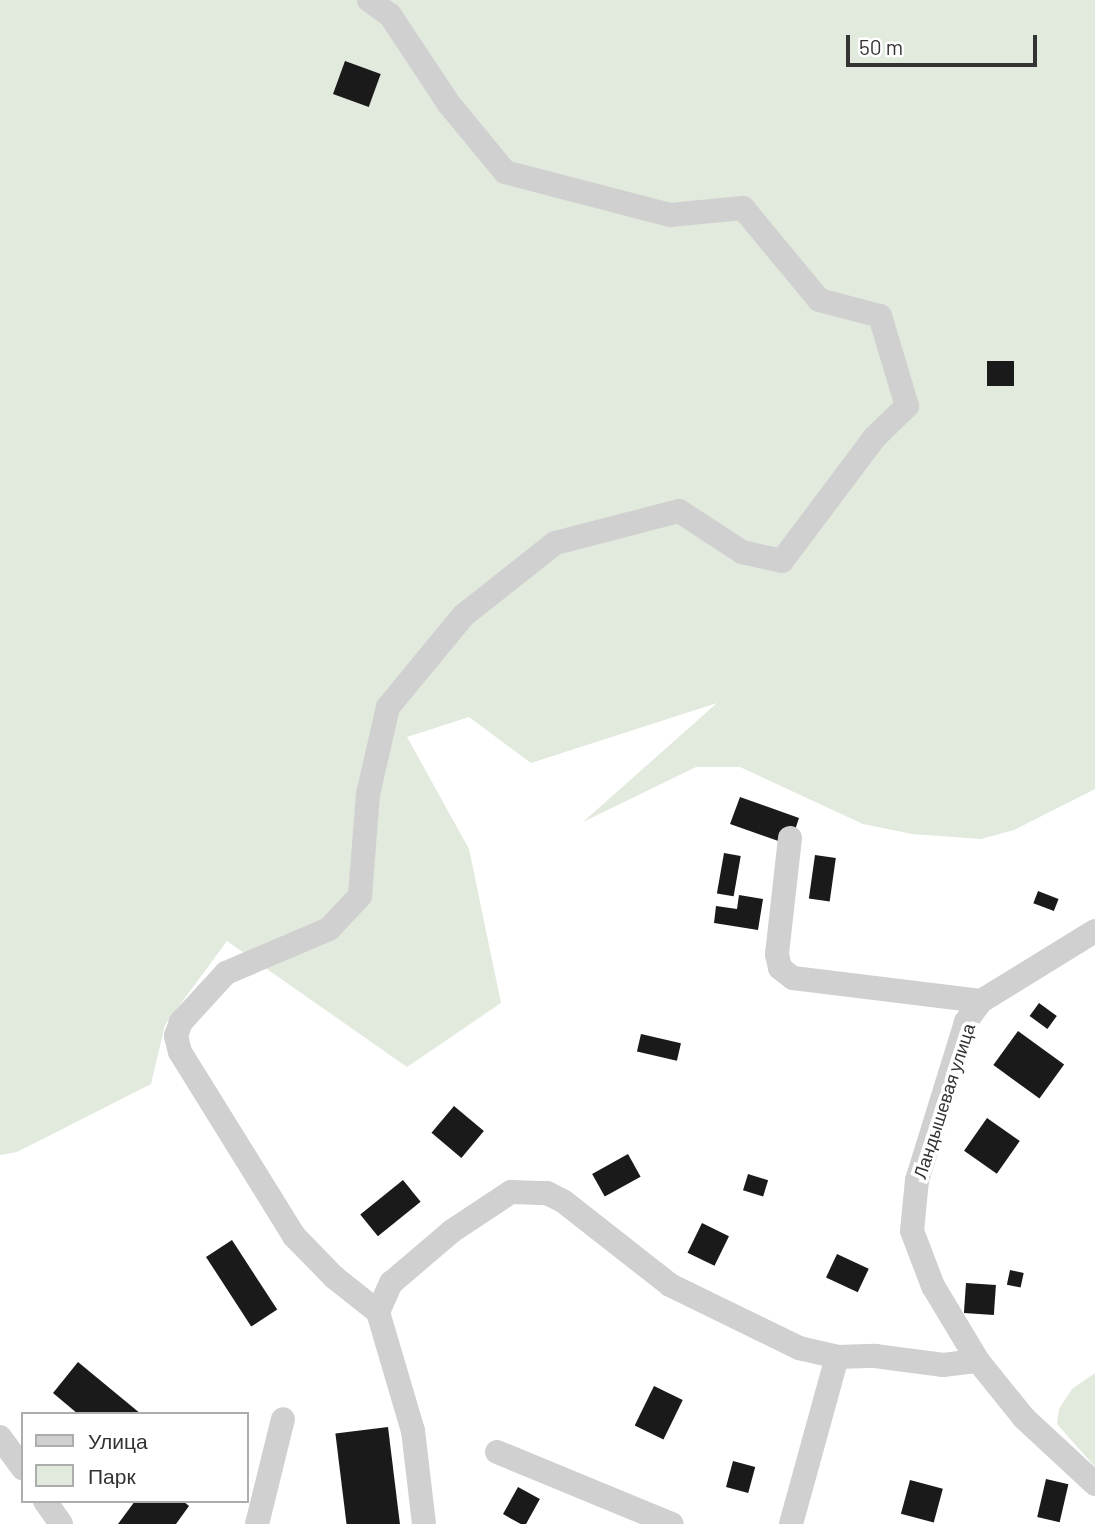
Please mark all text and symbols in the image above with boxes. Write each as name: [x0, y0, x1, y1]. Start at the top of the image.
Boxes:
scale bar: [850, 21, 1041, 65]
text: 50 m: [859, 34, 903, 59]
street label: Ландышевая улица: [909, 1021, 979, 1181]
legend: [21, 1412, 248, 1503]
text: Улица: [88, 1428, 148, 1453]
text: Парк: [88, 1463, 136, 1488]

